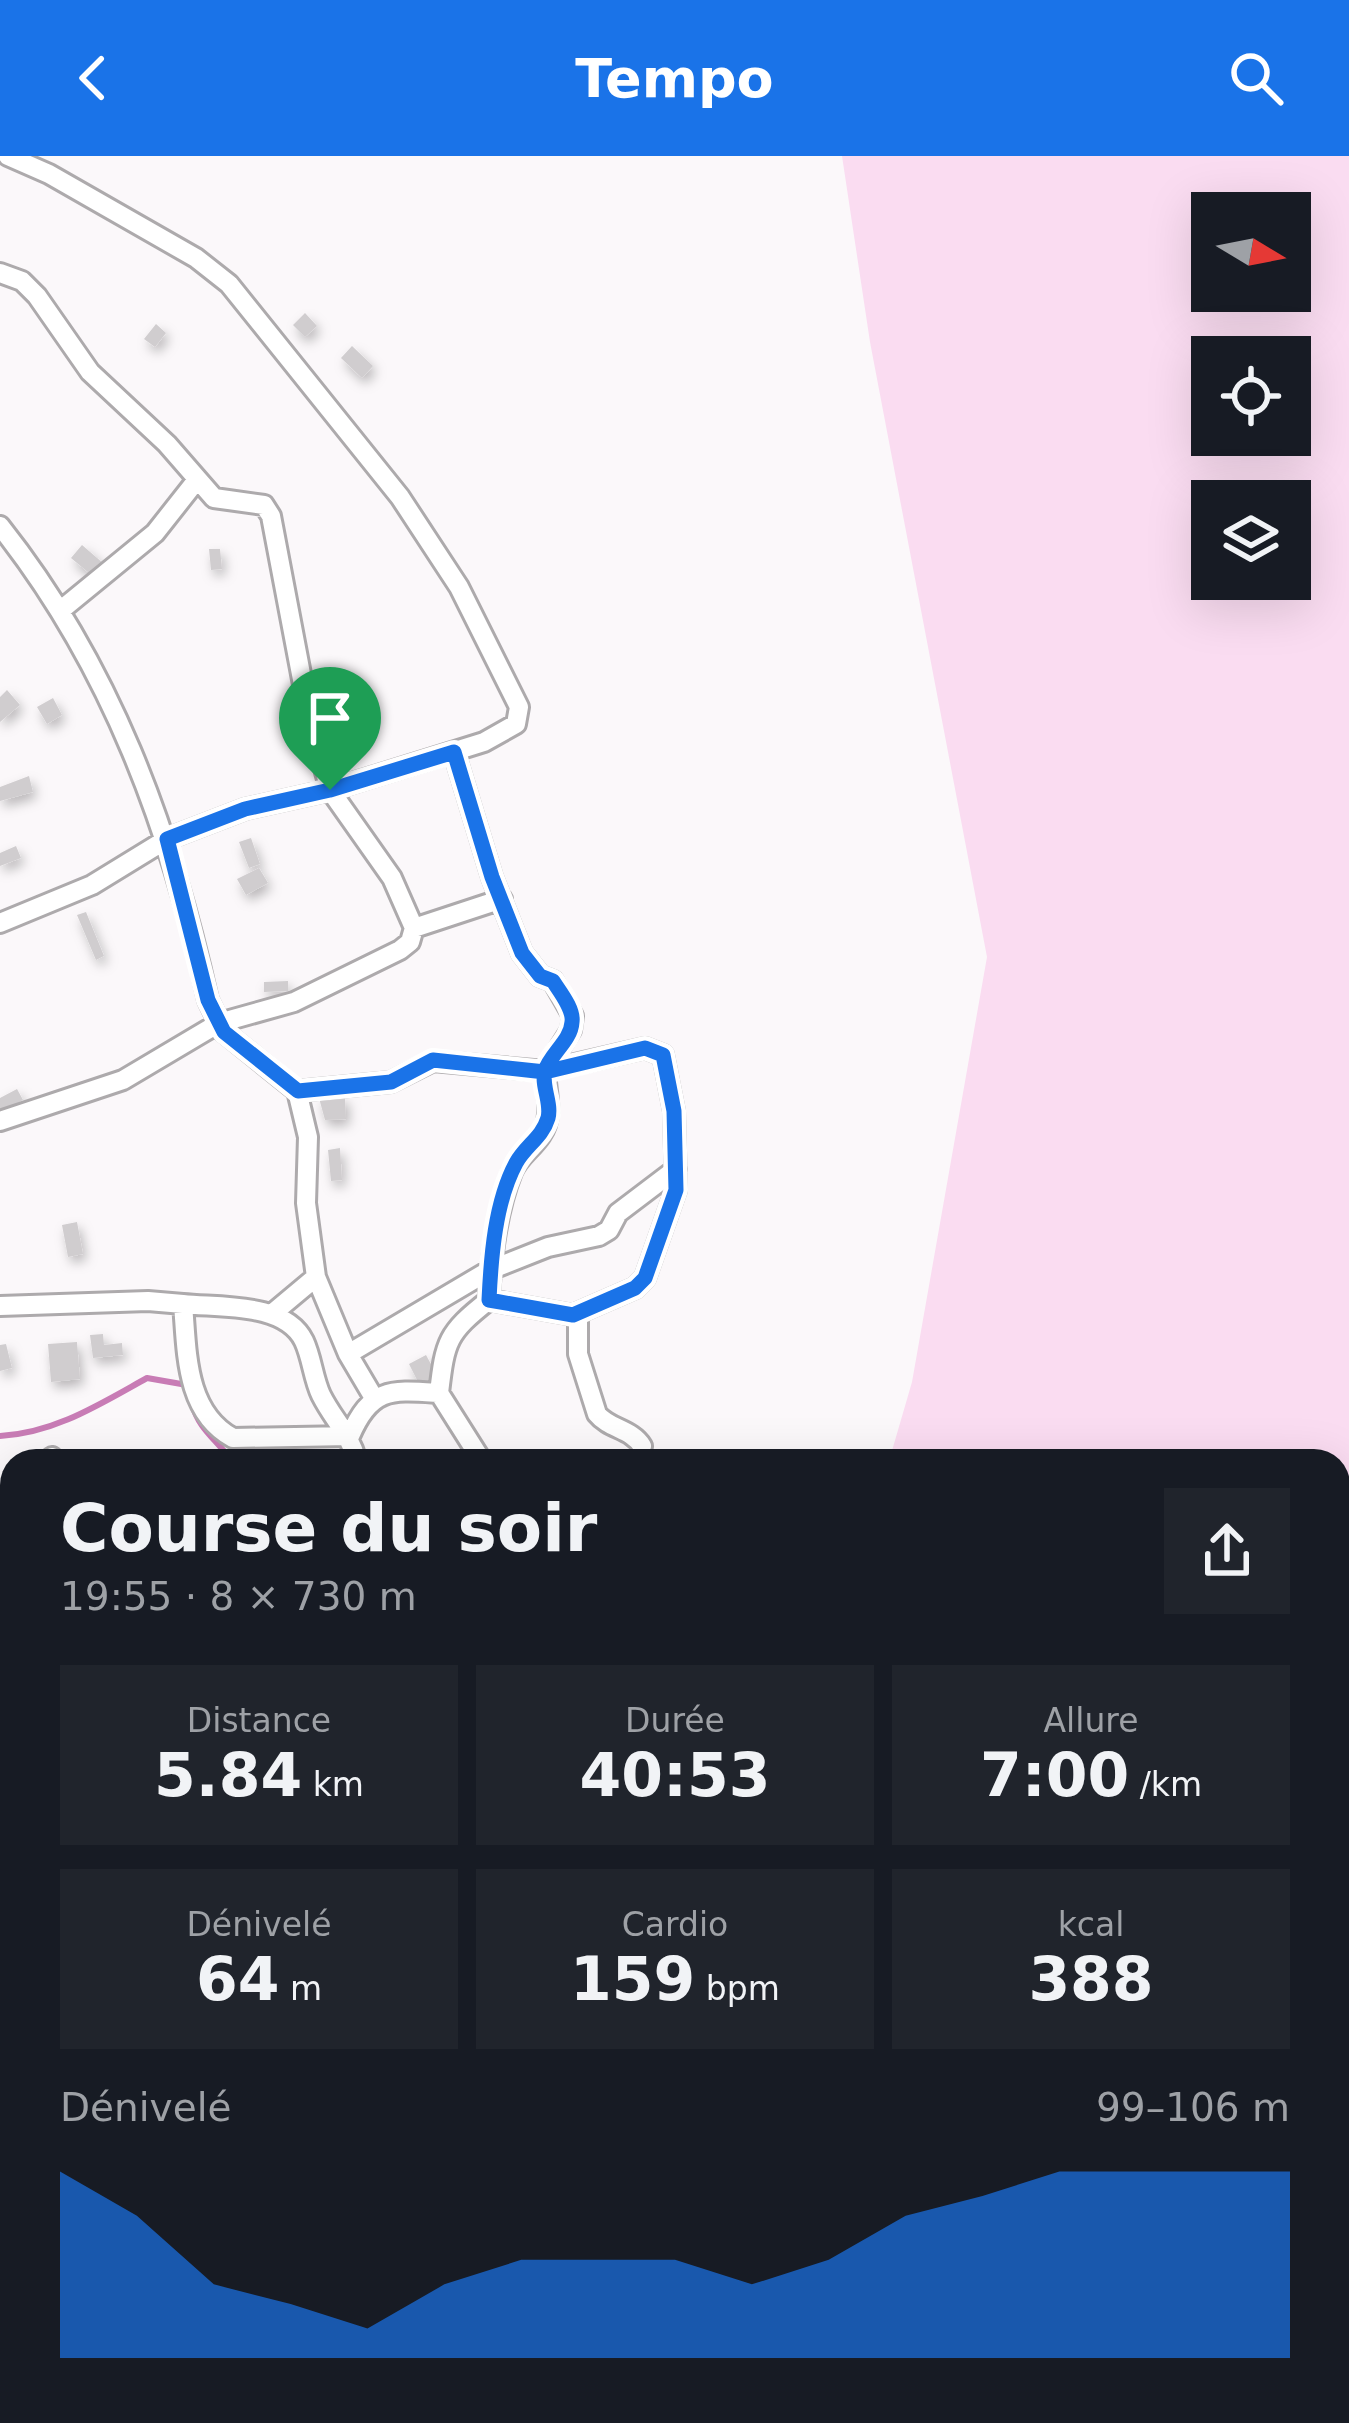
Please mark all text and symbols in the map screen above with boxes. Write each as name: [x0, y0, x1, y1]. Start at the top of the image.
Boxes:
icon: back: [60, 45, 126, 111]
icon: search: [1223, 45, 1289, 111]
text: Tempo: [575, 47, 774, 110]
north arrow: [1191, 192, 1311, 312]
map controls: [1191, 192, 1311, 600]
button: locate: [1191, 336, 1311, 456]
button: layers: [1191, 480, 1311, 600]
pin: [279, 667, 381, 790]
icon: arrive: [297, 685, 363, 751]
button: share: [1164, 1488, 1290, 1614]
text: Course du soir: [60, 1490, 597, 1567]
text: 19:55 · 8 × 730 m: [60, 1574, 417, 1619]
text: Distance: [187, 1701, 331, 1740]
text: Durée: [625, 1701, 725, 1740]
text: Allure: [1044, 1701, 1138, 1740]
text: 5.84: [154, 1740, 302, 1810]
text: 40:53: [580, 1740, 771, 1810]
text: 7:00: [980, 1740, 1129, 1810]
text: km: [302, 1765, 364, 1804]
text: /km: [1129, 1765, 1202, 1804]
text: Dénivelé: [186, 1905, 332, 1944]
text: Cardio: [622, 1905, 728, 1944]
text: kcal: [1058, 1905, 1124, 1944]
text: 64: [196, 1944, 279, 2014]
text: 159: [570, 1944, 695, 2014]
text: 388: [1028, 1944, 1154, 2014]
text: m: [279, 1969, 322, 2008]
text: bpm: [695, 1969, 780, 2008]
text: Dénivelé: [60, 2085, 231, 2130]
text: 99–106 m: [1096, 2085, 1290, 2130]

